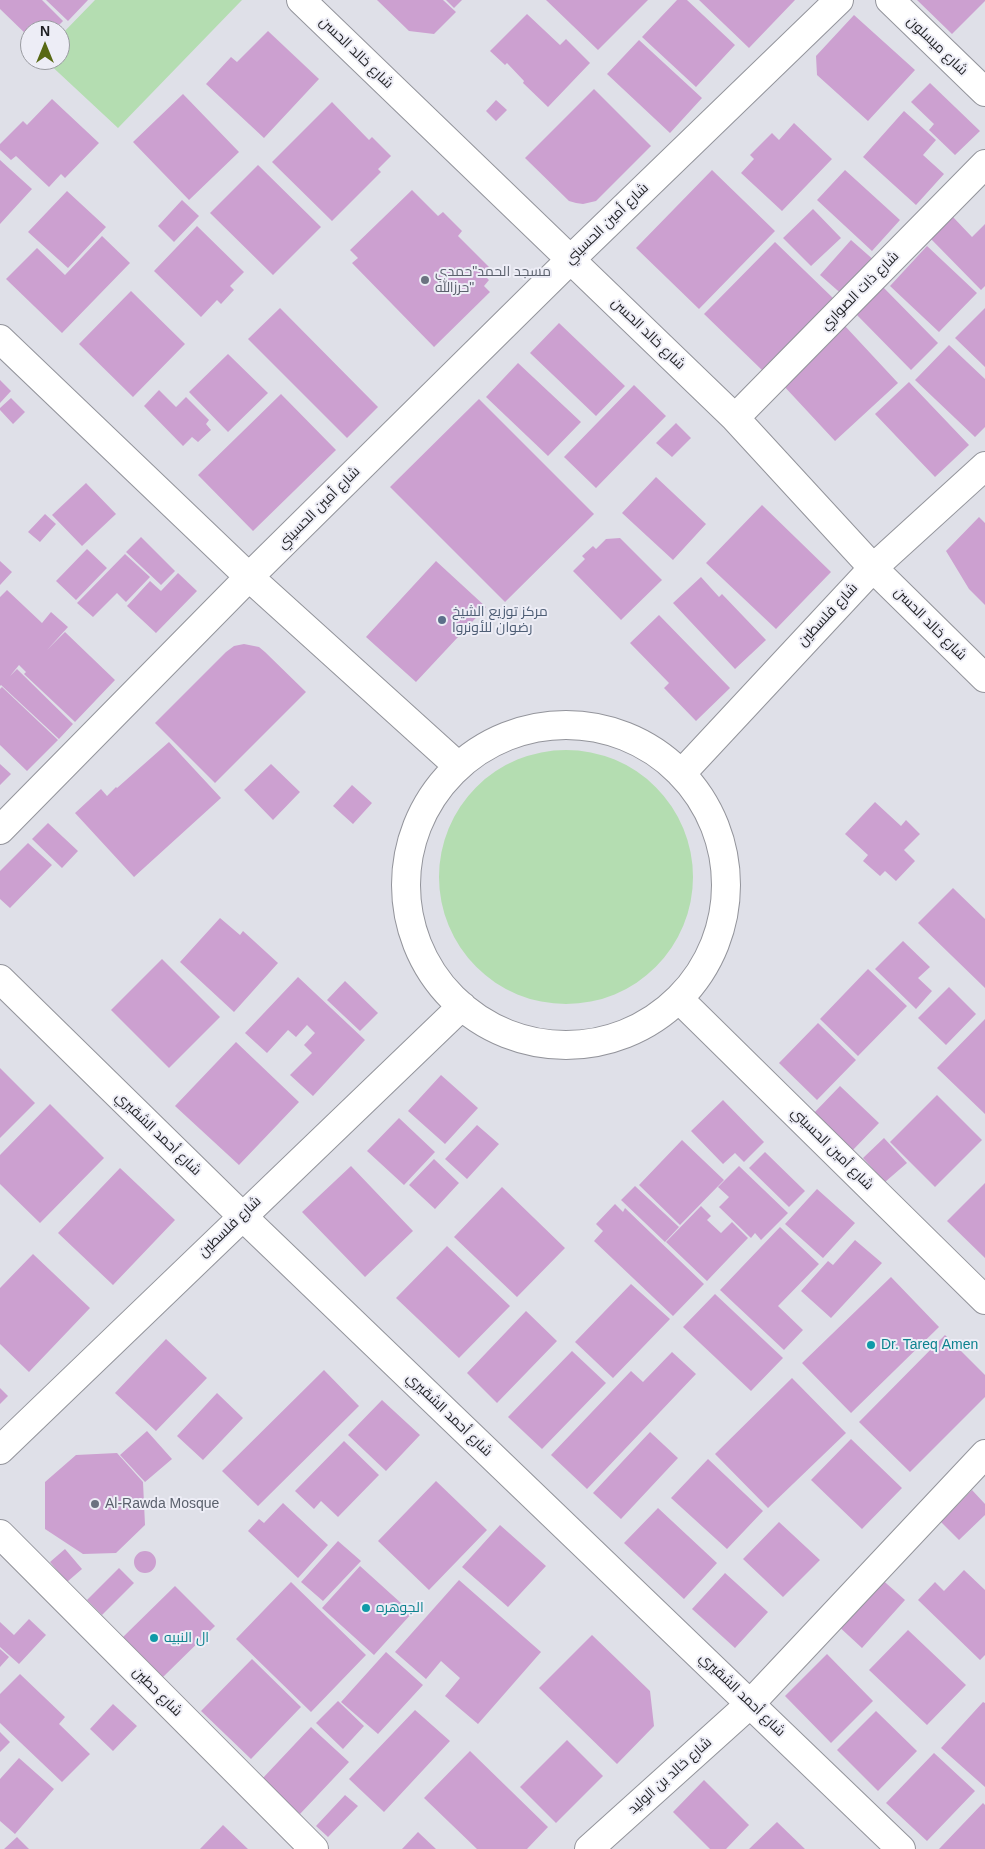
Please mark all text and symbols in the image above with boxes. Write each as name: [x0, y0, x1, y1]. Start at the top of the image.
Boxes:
street label: شارع ميسلون: [903, 13, 971, 79]
street label: شارع خالد الحسن: [316, 14, 396, 92]
north arrow: [20, 20, 70, 70]
text: N: [40, 23, 50, 39]
street label: شارع أمين الحسيني: [562, 180, 652, 268]
street label: شارع ذات الصواري: [817, 248, 903, 334]
place label: مسجد الحمد"حمدي حرزالله": [435, 264, 551, 296]
marker: مسجد الحمد"حمدي حرزالله": [419, 274, 431, 286]
street label: شارع خالد الحسن: [608, 295, 688, 373]
street label: شارع أمين الحسيني: [274, 463, 364, 553]
street label: شارع فلسطين: [794, 580, 862, 650]
street label: شارع خالد الحسن: [890, 584, 970, 664]
place label: مركز توزيع الشيخ رضوان للأونروا: [452, 604, 548, 636]
marker: مركز توزيع الشيخ رضوان للأونروا: [436, 614, 448, 626]
street label: شارع أحمد الشقيري: [112, 1089, 204, 1179]
street label: شارع أمين الحسيني: [787, 1104, 877, 1194]
street label: شارع فلسطين: [195, 1193, 265, 1261]
place label: Dr. Tareq Amen: [881, 1337, 978, 1353]
marker: Dr. Tareq Amen: [865, 1339, 877, 1351]
street label: شارع أحمد الشقيري: [403, 1370, 495, 1460]
place label: Al-Rawda Mosque: [105, 1496, 219, 1512]
marker: Al-Rawda Mosque: [89, 1498, 101, 1510]
place label: الجوهره: [376, 1600, 424, 1616]
marker: الجوهره: [360, 1602, 372, 1614]
place label: ال النبيه: [164, 1630, 209, 1646]
marker: ال النبيه: [148, 1632, 160, 1644]
street label: شارع أحمد الشقيري: [696, 1650, 788, 1740]
street label: شارع حطين: [129, 1664, 185, 1720]
street label: شارع خالد بن الوليد: [625, 1734, 715, 1818]

